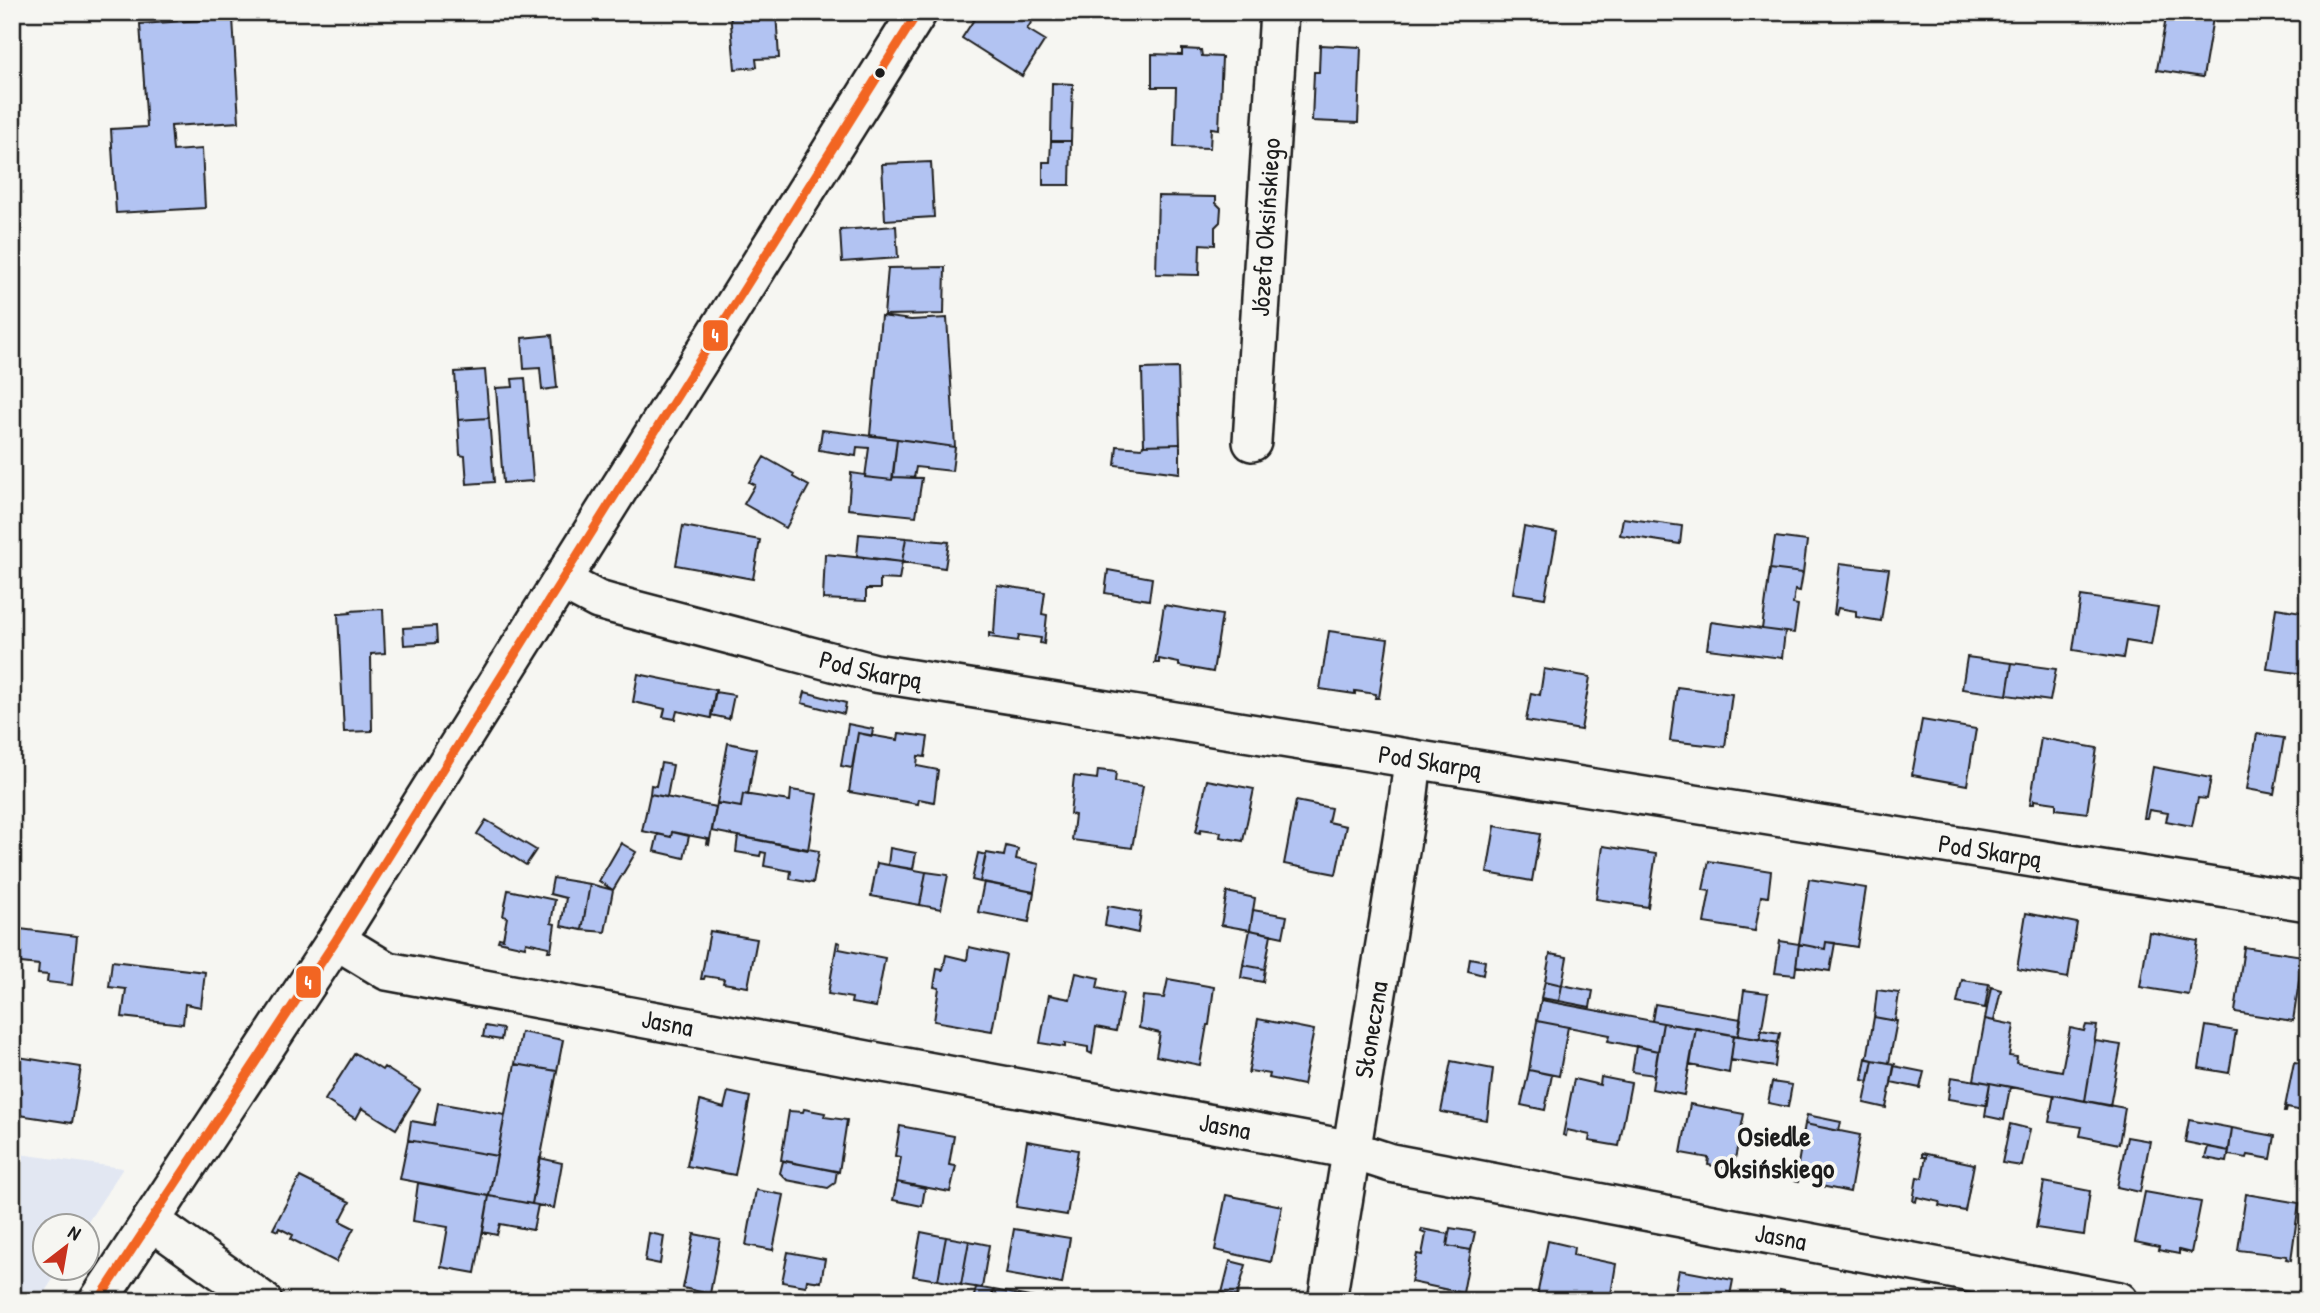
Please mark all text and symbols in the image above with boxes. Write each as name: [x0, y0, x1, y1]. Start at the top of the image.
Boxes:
unlabelled marker: [873, 66, 887, 80]
street label: Józefa Oksińskiego: [1242, 137, 1288, 318]
line badge: 4: [702, 319, 729, 352]
text: 4: [711, 322, 719, 348]
street label: Pod Skarpą: [816, 641, 926, 697]
street label: Pod Skarpą: [1376, 736, 1485, 787]
street label: Pod Skarpą: [1936, 825, 2045, 876]
line badge: 4: [295, 965, 322, 999]
text: 4: [304, 969, 312, 995]
street label: Słoneczna: [1345, 978, 1396, 1080]
street label: Jasna: [639, 1001, 696, 1044]
street label: Jasna: [1196, 1104, 1254, 1148]
district label: Osiedle Oksińskiego: [1714, 1117, 1835, 1188]
north arrow: [32, 1212, 102, 1282]
street label: Jasna: [1752, 1214, 1810, 1258]
text: N: [64, 1219, 86, 1246]

